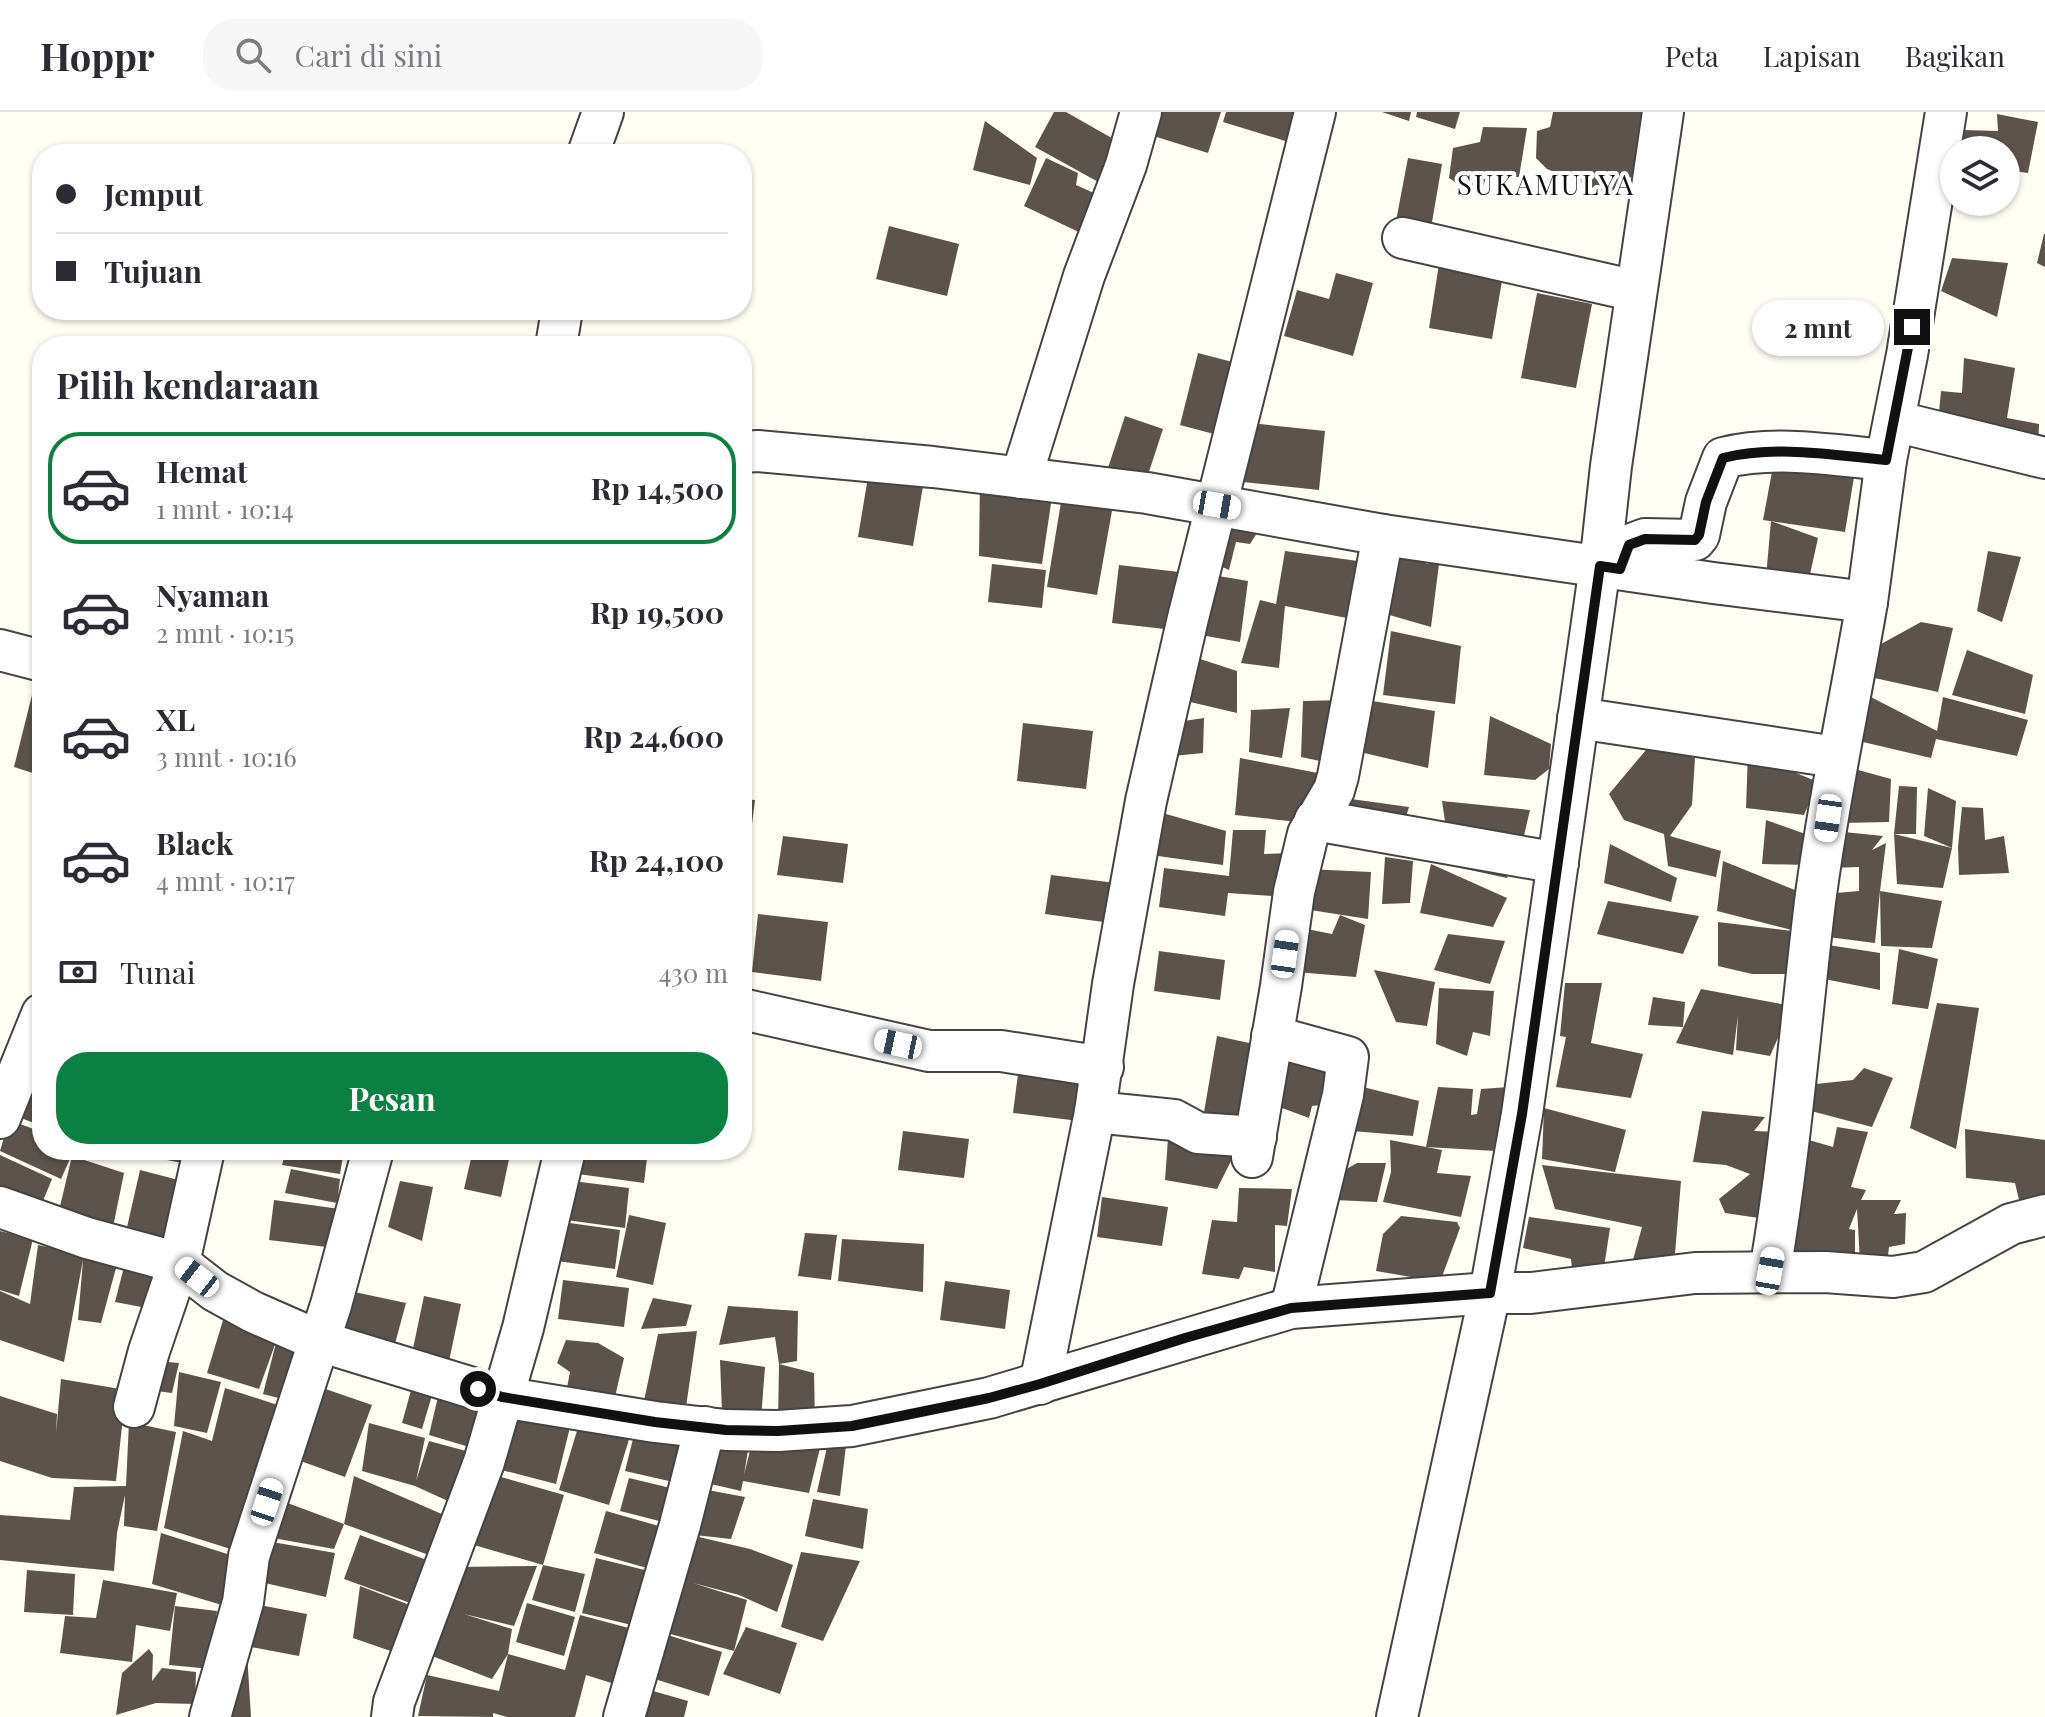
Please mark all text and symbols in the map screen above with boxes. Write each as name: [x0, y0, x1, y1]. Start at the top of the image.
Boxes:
search box: [203, 19, 763, 91]
text: Hoppr: [40, 30, 155, 81]
icon: search: [231, 33, 275, 77]
text: Cari di sini: [295, 35, 442, 75]
text: Peta: [1665, 37, 1719, 74]
text: Lapisan: [1763, 37, 1861, 74]
text: Bagikan: [1905, 37, 2005, 74]
map controls: [1940, 136, 2020, 216]
button: layers: [1940, 136, 2020, 216]
district label: SUKAMULYA: [1457, 165, 1635, 202]
text: Jemput: [104, 174, 203, 214]
text: Tujuan: [104, 251, 202, 291]
callout: 2 mnt: [1752, 299, 1884, 355]
route end: [1894, 309, 1930, 345]
text: 2 mnt: [1784, 310, 1852, 345]
text: Pilih kendaraan: [56, 360, 319, 408]
text: Hemat: [156, 451, 248, 491]
icon: car: [60, 452, 132, 524]
text: Rp 14,500: [591, 468, 724, 508]
car: [1191, 489, 1243, 521]
text: 1 mnt · 10:14: [156, 491, 294, 526]
text: Nyaman: [156, 575, 269, 615]
icon: car: [60, 576, 132, 648]
text: Rp 19,500: [590, 592, 724, 632]
text: 2 mnt · 10:15: [156, 615, 294, 650]
text: XL: [156, 699, 195, 739]
icon: car: [60, 700, 132, 772]
text: Rp 24,600: [583, 716, 724, 756]
text: 3 mnt · 10:16: [156, 739, 297, 774]
car: [1813, 793, 1843, 843]
text: Black: [156, 823, 233, 863]
icon: car: [60, 824, 132, 896]
text: Rp 24,100: [589, 840, 724, 880]
text: 4 mnt · 10:17: [156, 863, 295, 898]
car: [1270, 929, 1300, 979]
icon: cash: [56, 950, 100, 994]
text: Tunai: [120, 952, 196, 992]
text: 430 m: [659, 955, 728, 990]
car: [872, 1027, 924, 1061]
button: Pesan: [56, 1052, 728, 1144]
car: [1754, 1245, 1786, 1297]
car: [171, 1253, 223, 1301]
route start: [460, 1371, 496, 1407]
car: [248, 1475, 286, 1529]

